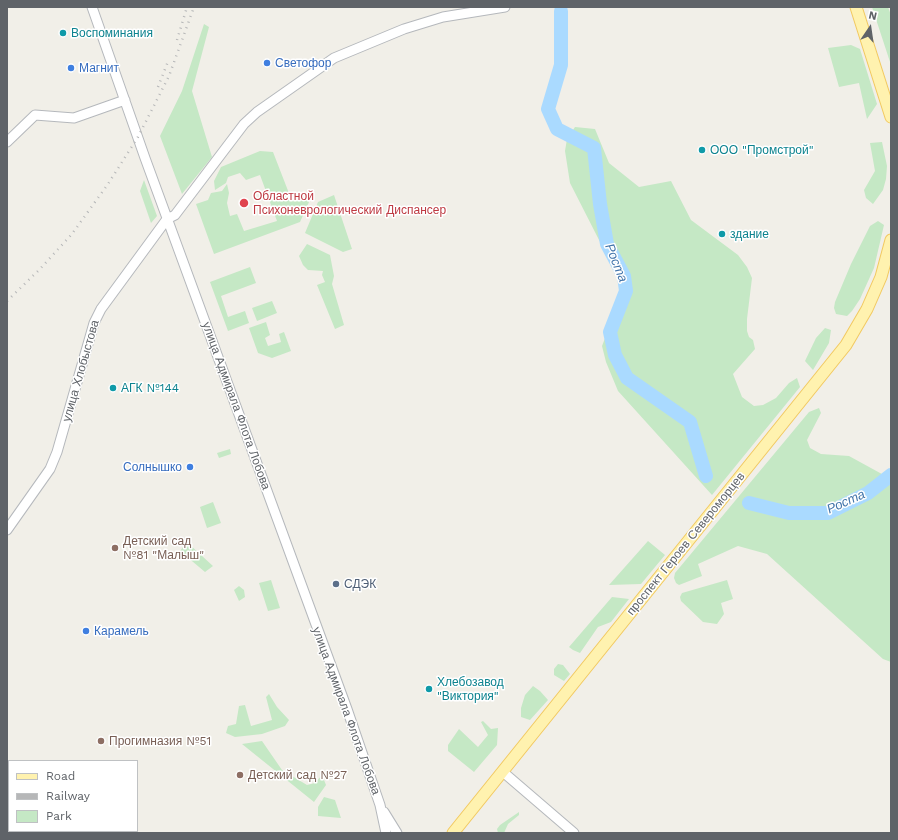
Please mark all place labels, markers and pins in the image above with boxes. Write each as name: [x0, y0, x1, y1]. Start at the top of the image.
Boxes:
place label: Воспоминания: [71, 26, 153, 40]
marker: Воспоминания: [58, 28, 68, 38]
place label: Светофор: [275, 56, 331, 70]
marker: Светофор: [262, 58, 272, 68]
place label: Магнит: [79, 61, 119, 75]
marker: Магнит: [66, 63, 76, 73]
place label: ООО "Промстрой": [710, 143, 814, 157]
marker: ООО "Промстрой": [697, 145, 707, 155]
place label: Областной Психоневрологический Диспансер: [253, 189, 446, 217]
marker: Областной Психоневрологический Диспансер: [238, 197, 250, 209]
place label: здание: [730, 227, 769, 241]
marker: здание: [717, 229, 727, 239]
place label: АГК №144: [121, 381, 179, 395]
marker: АГК №144: [108, 383, 118, 393]
place label: Солнышко: [123, 460, 182, 474]
marker: Солнышко: [185, 462, 195, 472]
place label: Детский сад №81 "Малыш": [123, 534, 204, 562]
marker: Детский сад №81 "Малыш": [110, 543, 120, 553]
place label: СДЭК: [344, 577, 376, 591]
marker: СДЭК: [331, 579, 341, 589]
place label: Карамель: [94, 624, 149, 638]
marker: Карамель: [81, 626, 91, 636]
place label: Хлебозавод "Виктория": [437, 675, 504, 703]
marker: Хлебозавод "Виктория": [424, 684, 434, 694]
place label: Прогимназия №51: [109, 734, 211, 748]
marker: Прогимназия №51: [96, 736, 106, 746]
place label: Детский сад №27: [248, 768, 347, 782]
marker: Детский сад №27: [235, 770, 245, 780]

